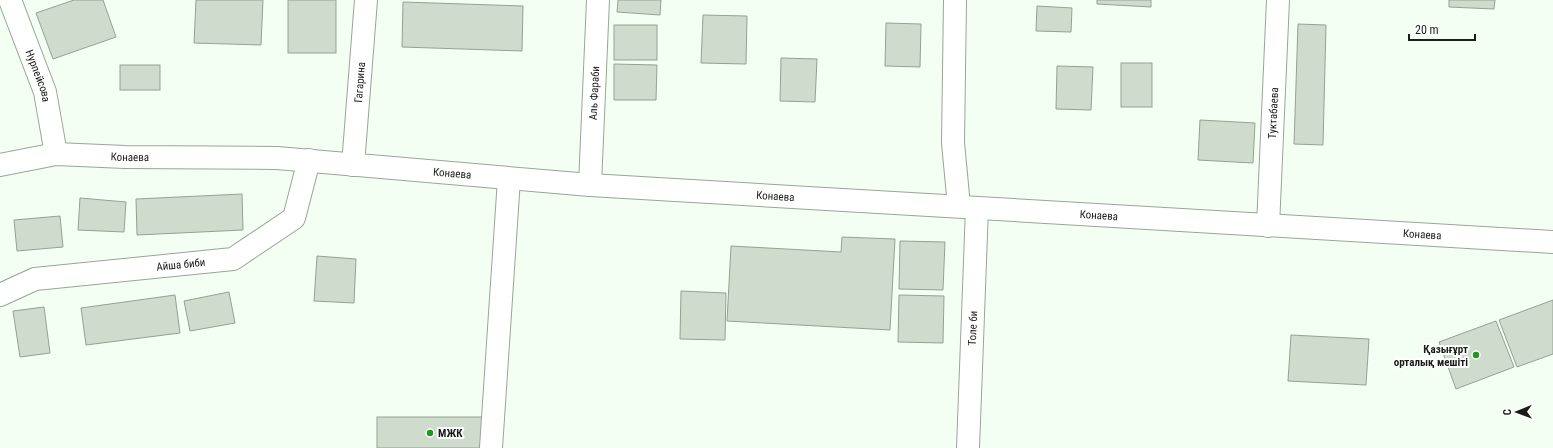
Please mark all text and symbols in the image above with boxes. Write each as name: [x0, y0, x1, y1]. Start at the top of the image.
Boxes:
scale bar: [1409, 16, 1475, 42]
text: 20 m: [1415, 23, 1439, 37]
street label: Нурпейсова: [23, 48, 53, 103]
street label: Гагарина: [352, 61, 368, 103]
street label: Аль Фараби: [587, 66, 602, 120]
street label: Туктабаева: [1266, 87, 1281, 139]
street label: Конаева: [110, 150, 149, 164]
street label: Конаева: [432, 165, 472, 182]
street label: Конаева: [756, 189, 795, 204]
street label: Конаева: [1079, 208, 1118, 223]
street label: Конаева: [1403, 227, 1442, 242]
street label: Айша биби: [156, 256, 206, 274]
street label: Толе би: [966, 310, 980, 346]
place label: Қазығұрт орталық мешіті: [1394, 343, 1468, 369]
marker: Қазығұрт орталық мешіті: [1471, 350, 1481, 360]
north arrow: [1497, 392, 1537, 432]
text: С: [1501, 409, 1514, 415]
place label: МЖК: [438, 427, 463, 440]
marker: МЖК: [425, 428, 435, 438]

